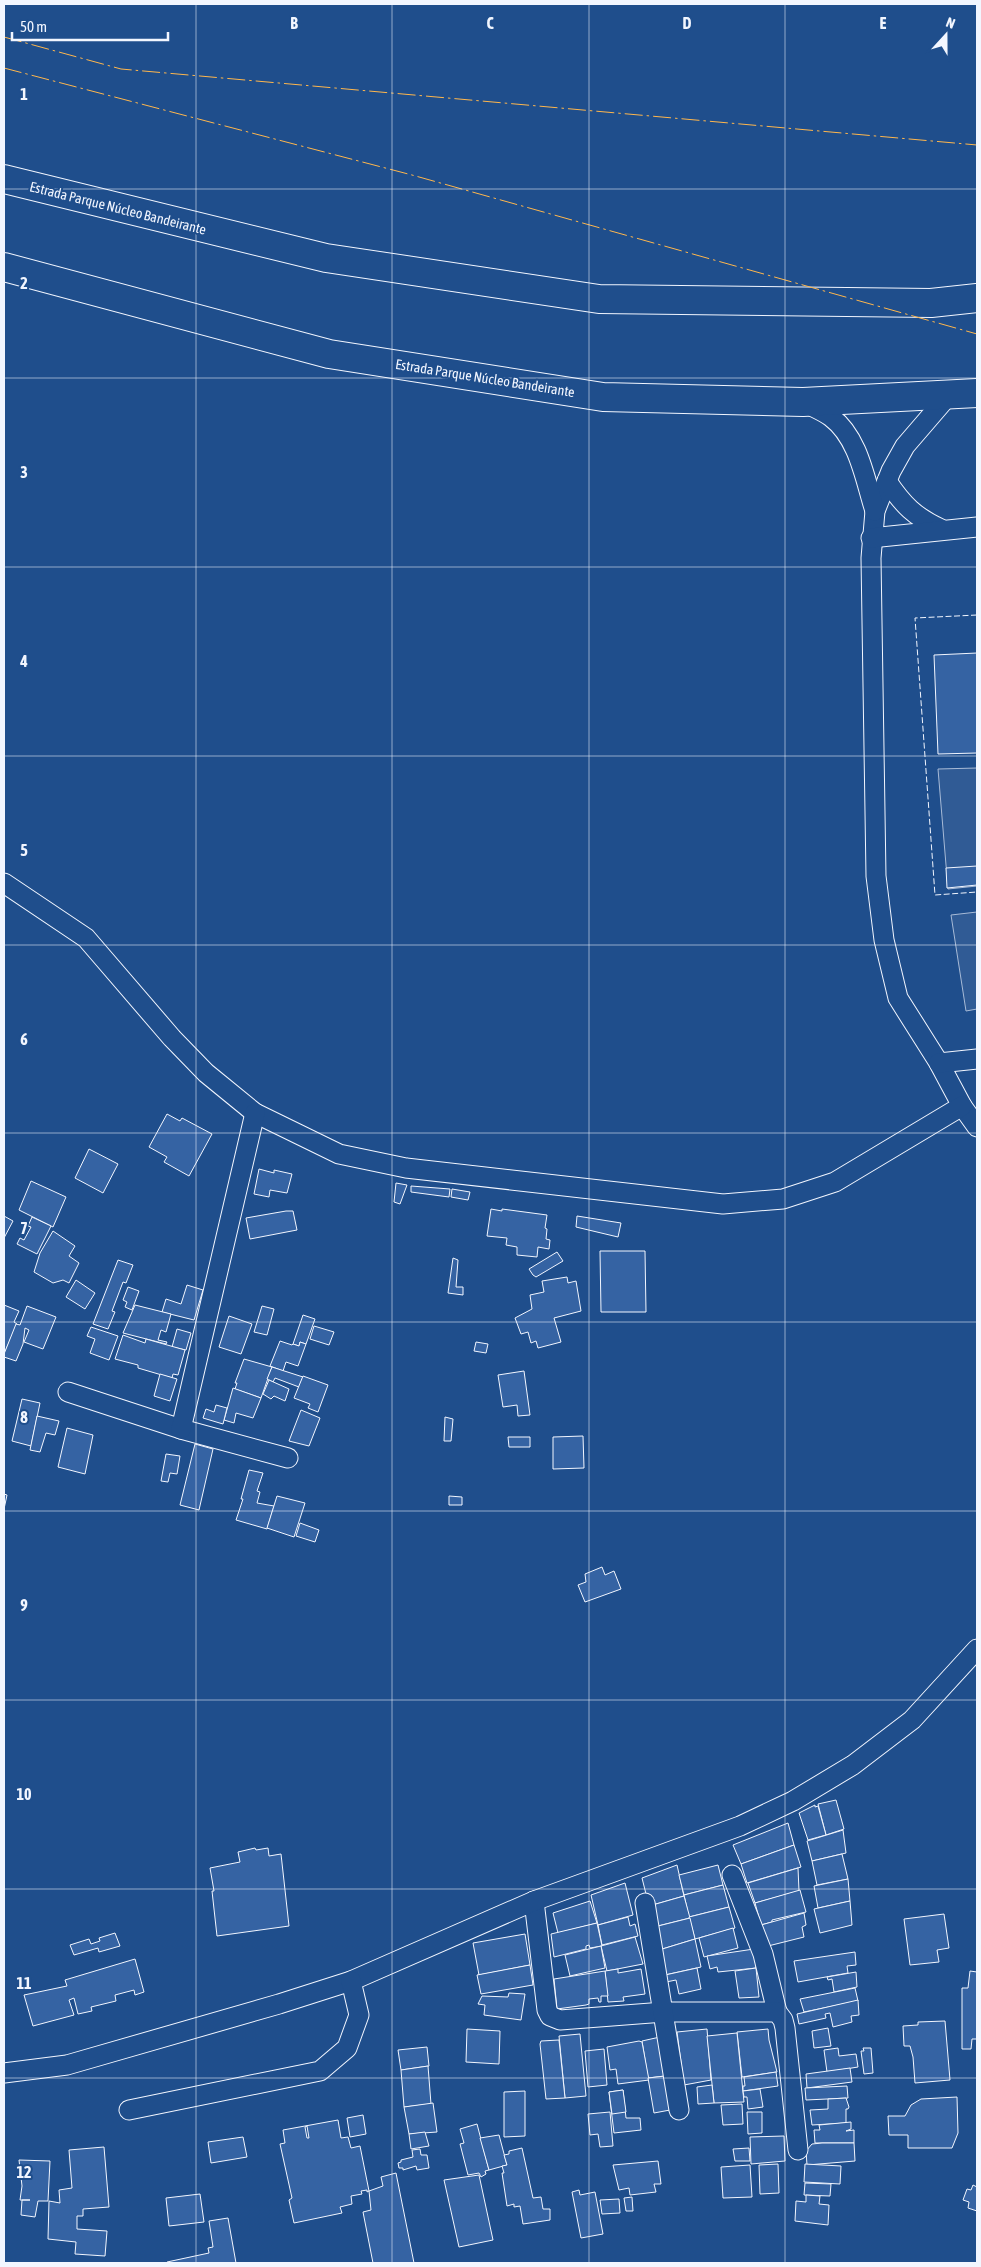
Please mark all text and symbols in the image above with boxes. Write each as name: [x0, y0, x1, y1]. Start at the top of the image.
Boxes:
scale bar: [12, 10, 169, 42]
north arrow: [921, 10, 971, 60]
text: B: [290, 14, 298, 32]
text: C: [486, 14, 494, 32]
text: D: [683, 14, 692, 32]
text: E: [880, 14, 887, 32]
text: N: [944, 14, 957, 32]
text: 50 m: [20, 18, 47, 35]
text: 1: [20, 85, 28, 103]
street label: Estrada Parque Núcleo Bandeirante: [28, 178, 208, 238]
text: 2: [20, 274, 28, 292]
street label: Estrada Parque Núcleo Bandeirante: [394, 356, 576, 400]
text: 3: [20, 463, 28, 481]
text: 4: [19, 652, 28, 670]
text: 5: [20, 841, 28, 859]
text: 6: [20, 1030, 28, 1048]
text: 7: [20, 1219, 28, 1237]
text: 8: [20, 1408, 28, 1426]
text: 9: [20, 1596, 28, 1614]
text: 10: [16, 1785, 32, 1803]
text: 11: [16, 1974, 32, 1992]
text: 12: [16, 2163, 32, 2181]

